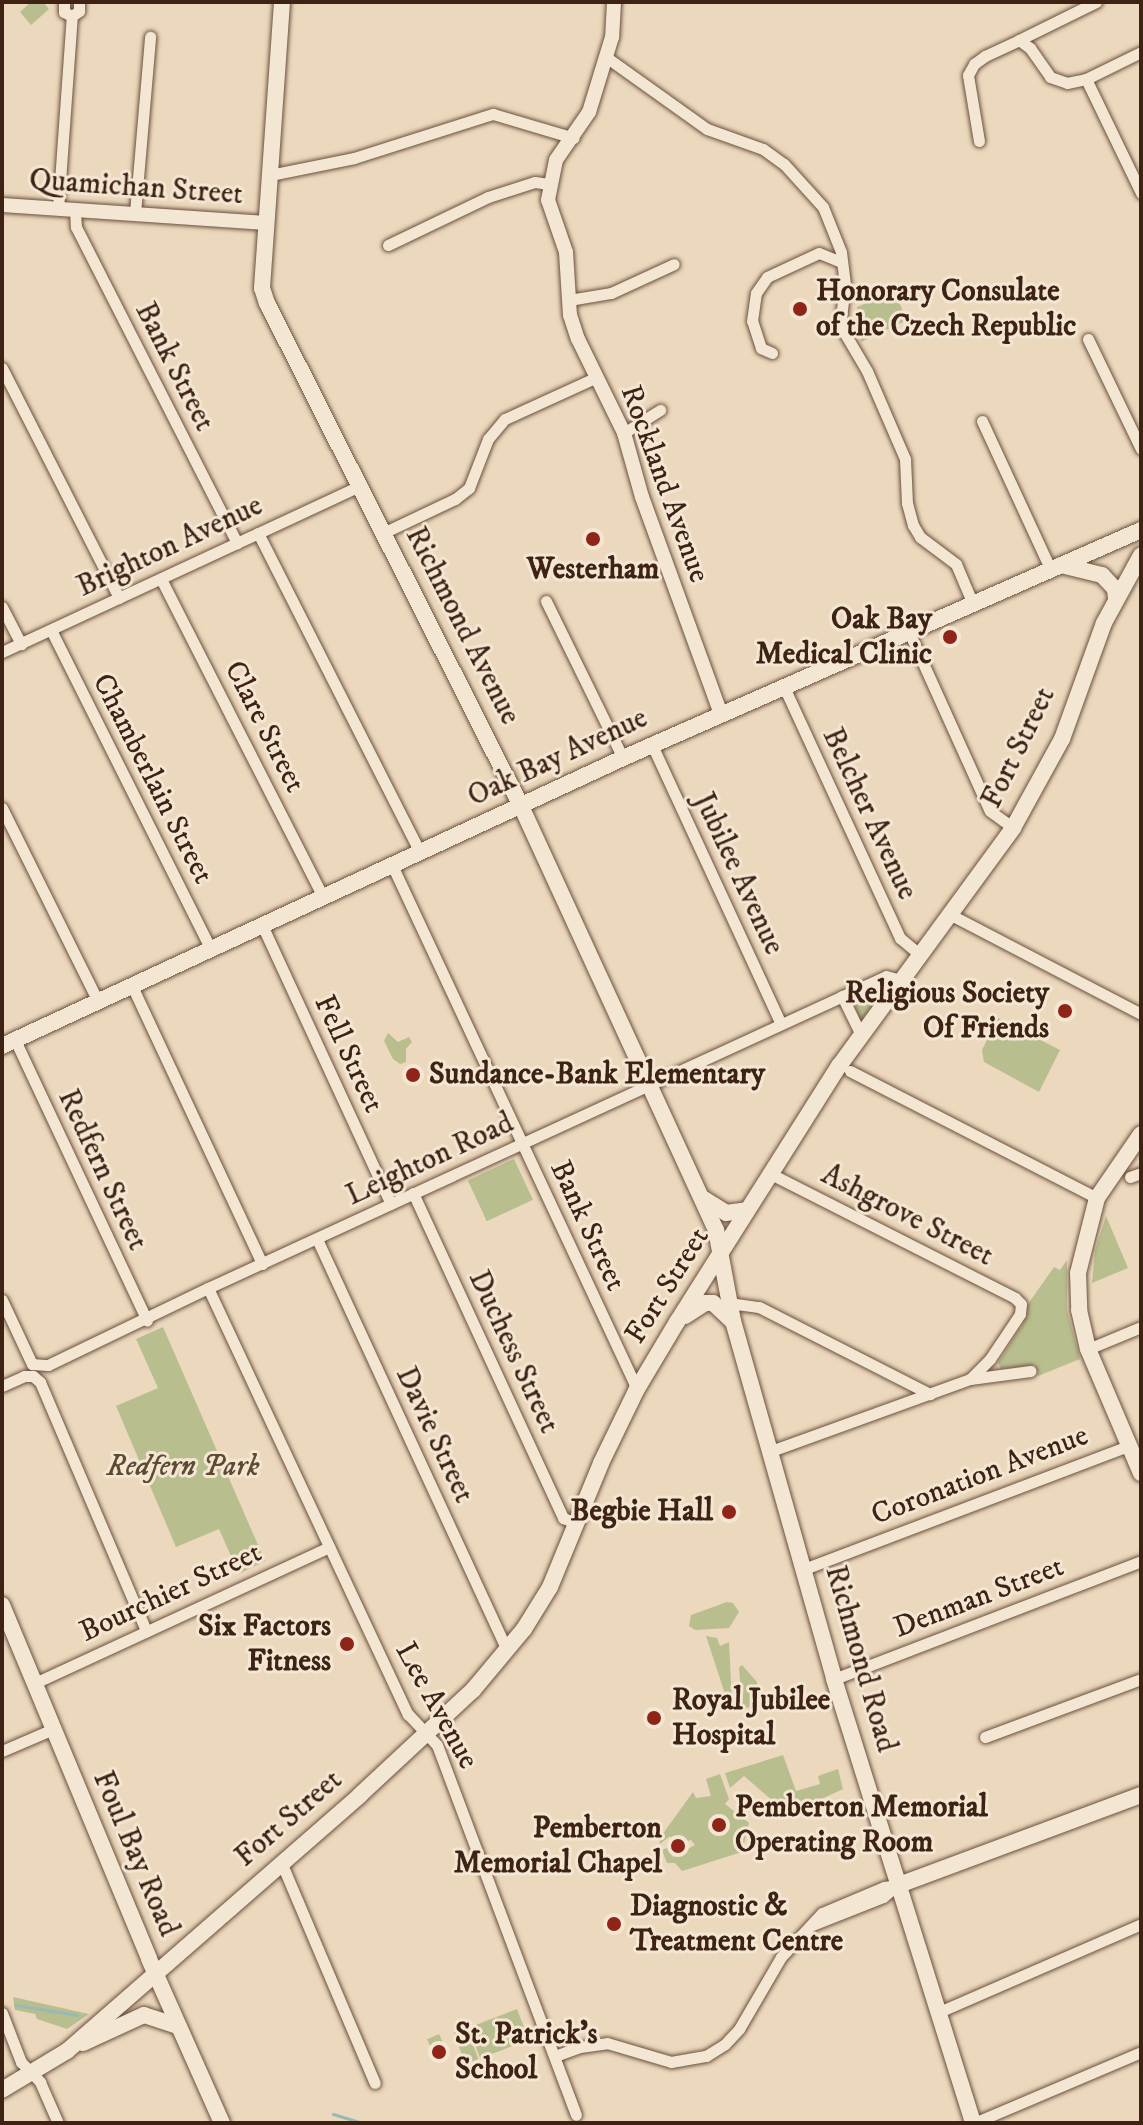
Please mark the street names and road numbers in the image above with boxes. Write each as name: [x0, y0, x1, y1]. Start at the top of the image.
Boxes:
street label: Quamichan Street: [28, 163, 244, 213]
street label: Bank Street: [126, 297, 222, 437]
street label: Rockland Avenue: [612, 380, 716, 588]
street label: Brighton Avenue: [71, 488, 269, 606]
street label: Richmond Avenue: [397, 521, 527, 731]
street label: Clare Street: [216, 655, 312, 799]
street label: Chamberlain Street: [84, 668, 220, 890]
street label: Fort Street: [974, 682, 1064, 814]
street label: Oak Bay Avenue: [462, 701, 654, 815]
street label: Belcher Avenue: [814, 722, 924, 906]
street label: Jubilee Avenue: [685, 787, 791, 961]
street label: Fell Street: [305, 990, 391, 1118]
street label: Redfern Street: [49, 1084, 155, 1256]
street label: Leighton Road: [341, 1106, 519, 1214]
street label: Bank Street: [541, 1155, 633, 1297]
street label: Ashgrove Street: [815, 1157, 999, 1275]
street label: Fort Street: [618, 1221, 718, 1351]
street label: Duchess Street: [460, 1265, 566, 1439]
street label: Davie Street: [387, 1361, 481, 1509]
street label: Coronation Avenue: [867, 1418, 1093, 1534]
street label: Bourchier Street: [74, 1535, 268, 1651]
street label: Denman Street: [889, 1549, 1069, 1647]
street label: Richmond Road: [816, 1562, 904, 1756]
street label: Lee Avenue: [386, 1636, 486, 1776]
street label: Fort Street: [228, 1763, 350, 1875]
street label: Foul Bay Road: [84, 1766, 186, 1942]

